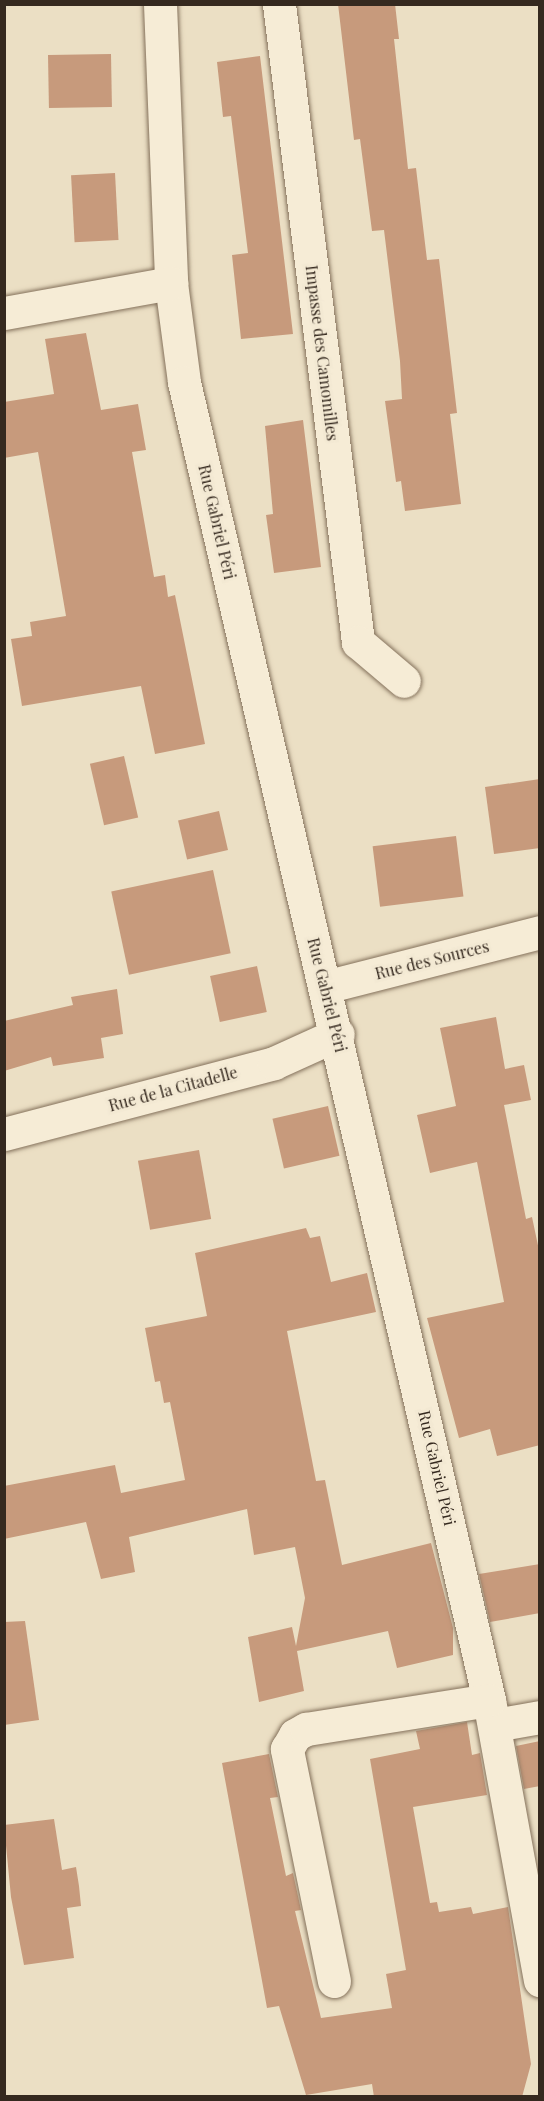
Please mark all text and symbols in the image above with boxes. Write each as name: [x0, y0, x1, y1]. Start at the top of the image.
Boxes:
street label: Impasse des Camomilles: [302, 264, 342, 442]
street label: Rue Gabriel Péri: [194, 463, 240, 581]
street label: Rue Gabriel Péri: [303, 936, 351, 1054]
street label: Rue des Sources: [373, 937, 491, 983]
street label: Rue de la Citadelle: [106, 1062, 240, 1116]
street label: Rue Gabriel Péri: [414, 1409, 460, 1527]

